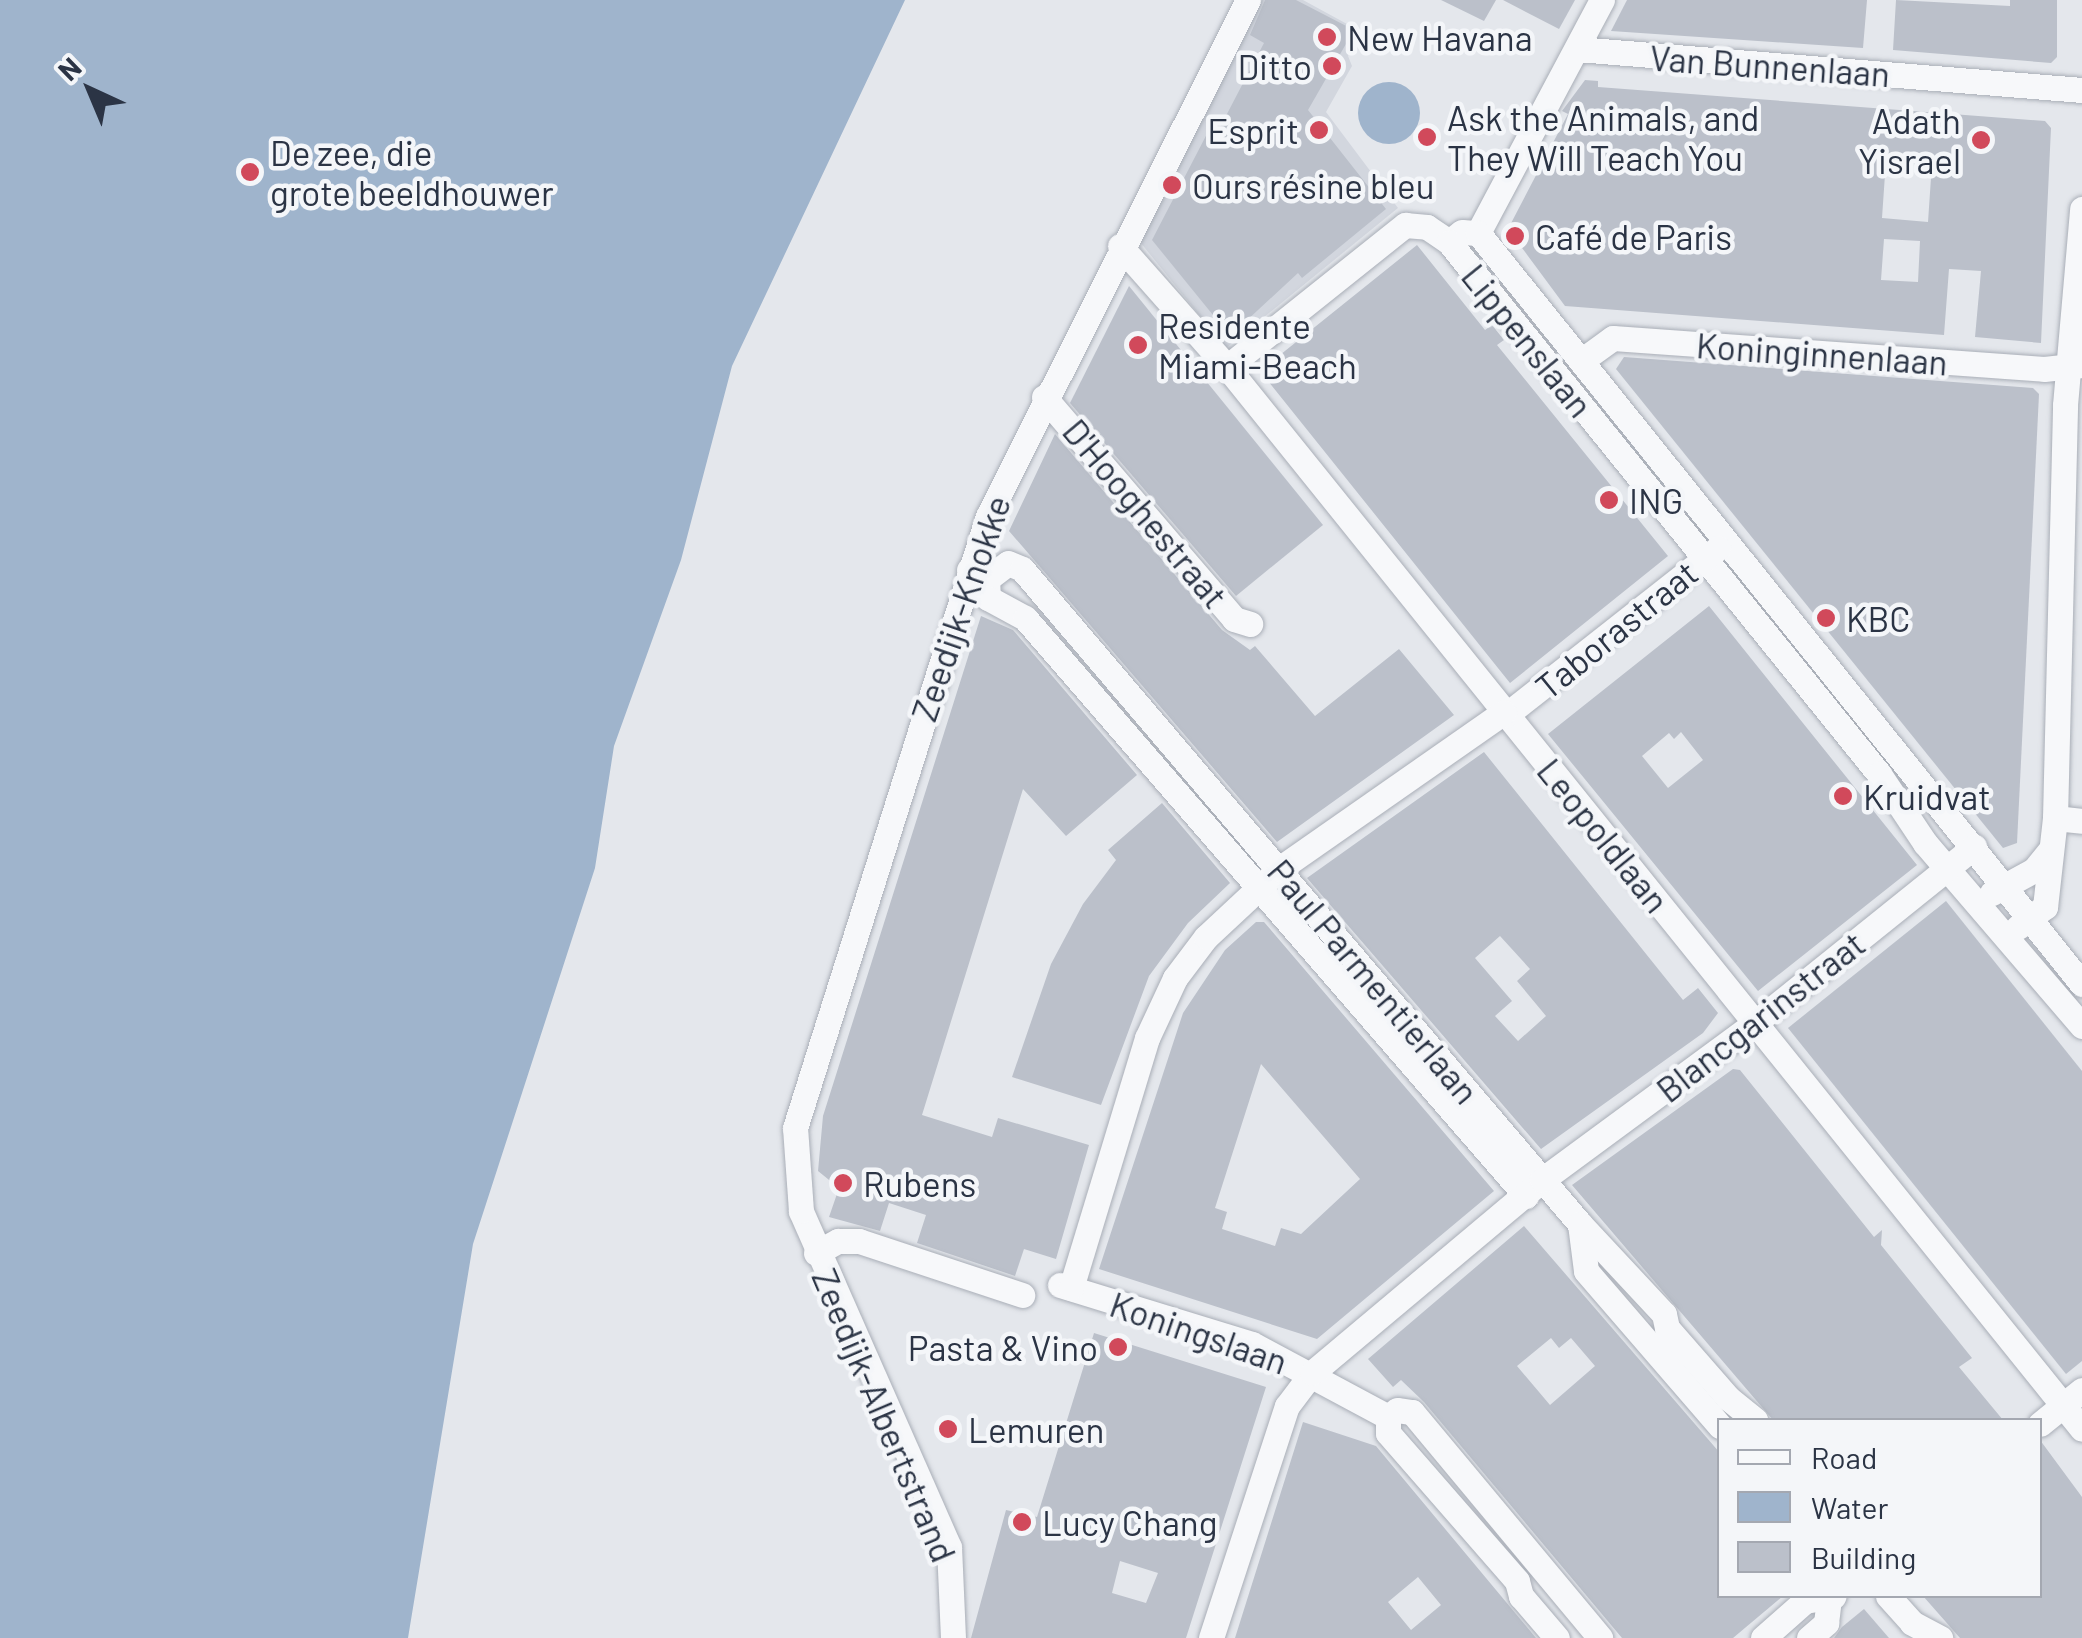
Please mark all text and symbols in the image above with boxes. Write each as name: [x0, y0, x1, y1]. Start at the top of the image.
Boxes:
place label: New Havana: [1347, 16, 1533, 58]
marker: New Havana: [1316, 26, 1338, 48]
street label: Van Bunnenlaan: [1649, 36, 1891, 94]
north arrow: [40, 40, 140, 140]
place label: Ditto: [1237, 45, 1312, 87]
text: N: [51, 50, 88, 87]
marker: Ditto: [1321, 55, 1343, 77]
place label: Ask the Animals, and They Will Teach You: [1447, 96, 1759, 178]
place label: Adath Yisrael: [1858, 99, 1961, 181]
place label: Esprit: [1207, 109, 1299, 151]
marker: Esprit: [1308, 119, 1330, 141]
marker: Ask the Animals, and They Will Teach You: [1416, 126, 1438, 148]
marker: Adath Yisrael: [1970, 129, 1992, 151]
place label: De zee, die grote beeldhouwer: [270, 131, 554, 213]
marker: De zee, die grote beeldhouwer: [239, 161, 261, 183]
place label: Ours résine bleu: [1192, 164, 1435, 206]
marker: Ours résine bleu: [1161, 174, 1183, 196]
place label: Café de Paris: [1535, 215, 1732, 257]
marker: Café de Paris: [1504, 225, 1526, 247]
street label: Lippenslaan: [1454, 255, 1602, 425]
place label: Residente Miami-Beach: [1158, 304, 1357, 386]
street label: Koninginnenlaan: [1695, 323, 1949, 383]
marker: Residente Miami-Beach: [1127, 334, 1149, 356]
street label: D'Hooghestraat: [1055, 410, 1237, 616]
place label: ING: [1629, 479, 1683, 521]
marker: ING: [1598, 489, 1620, 511]
street label: Zeedijk-Knokke: [902, 490, 1018, 726]
street label: Taborastraat: [1526, 551, 1706, 707]
place label: KBC: [1846, 597, 1911, 639]
marker: KBC: [1815, 607, 1837, 629]
street label: Leopoldlaan: [1529, 750, 1679, 920]
place label: Kruidvat: [1863, 775, 1991, 817]
marker: Kruidvat: [1832, 785, 1854, 807]
street label: Paul Parmentierlaan: [1260, 850, 1488, 1112]
street label: Blancgarinstraat: [1648, 922, 1872, 1110]
place label: Rubens: [863, 1162, 976, 1204]
marker: Rubens: [832, 1172, 854, 1194]
street label: Zeedijk-Albertstrand: [804, 1262, 966, 1568]
street label: Koningslaan: [1105, 1282, 1293, 1382]
place label: Pasta & Vino: [908, 1326, 1098, 1368]
marker: Pasta & Vino: [1107, 1336, 1129, 1358]
place label: Lemuren: [968, 1408, 1104, 1450]
marker: Lemuren: [937, 1418, 959, 1440]
legend: [1717, 1418, 2042, 1598]
text: Road: [1811, 1439, 1877, 1475]
text: Water: [1811, 1489, 1889, 1525]
place label: Lucy Chang: [1042, 1501, 1217, 1543]
marker: Lucy Chang: [1011, 1511, 1033, 1533]
text: Building: [1811, 1539, 1916, 1575]

